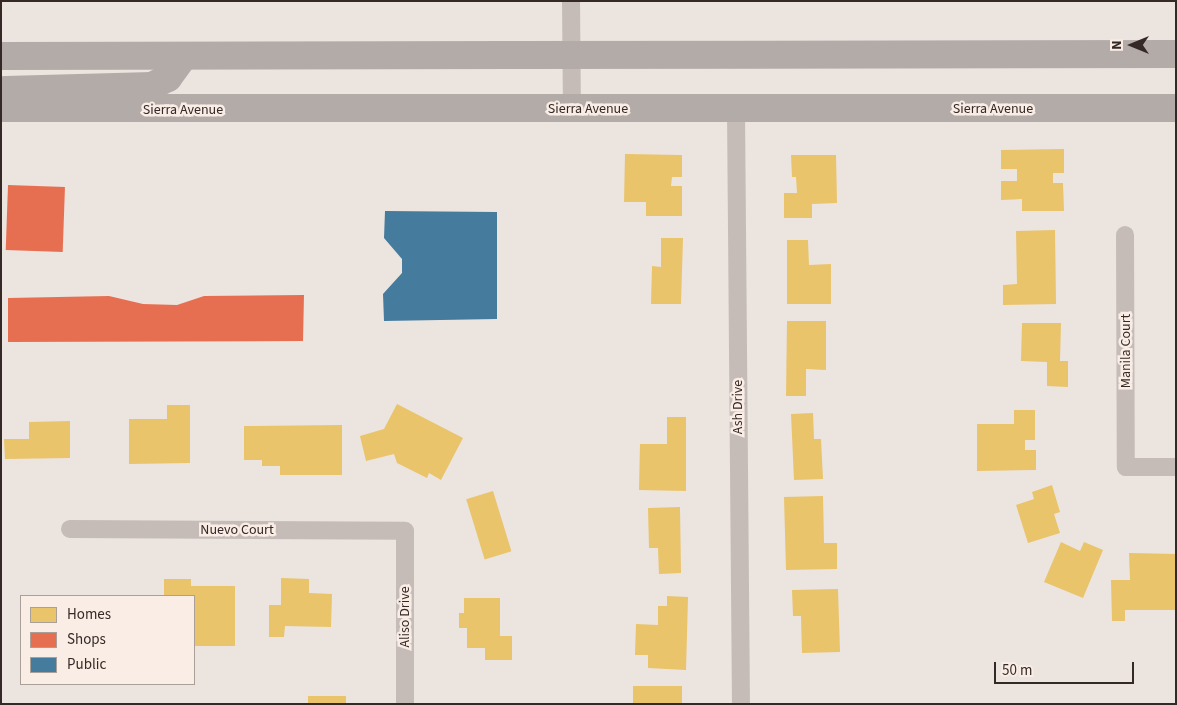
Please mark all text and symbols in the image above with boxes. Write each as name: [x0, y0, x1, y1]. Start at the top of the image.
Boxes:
north arrow: [1107, 20, 1157, 70]
text: N: [1107, 40, 1127, 50]
street label: Sierra Avenue: [548, 101, 628, 117]
street label: Sierra Avenue: [953, 101, 1033, 117]
street label: Sierra Avenue: [143, 102, 223, 118]
street label: Manila Court: [1118, 314, 1134, 388]
street label: Ash Drive: [730, 380, 746, 434]
street label: Nuevo Court: [200, 522, 274, 538]
street label: Aliso Drive: [397, 586, 413, 648]
legend: [20, 595, 195, 685]
text: Homes: [67, 604, 111, 625]
text: Shops: [67, 629, 106, 650]
scale bar: [997, 652, 1137, 684]
text: Public: [67, 654, 106, 675]
text: 50 m: [1002, 660, 1032, 681]

